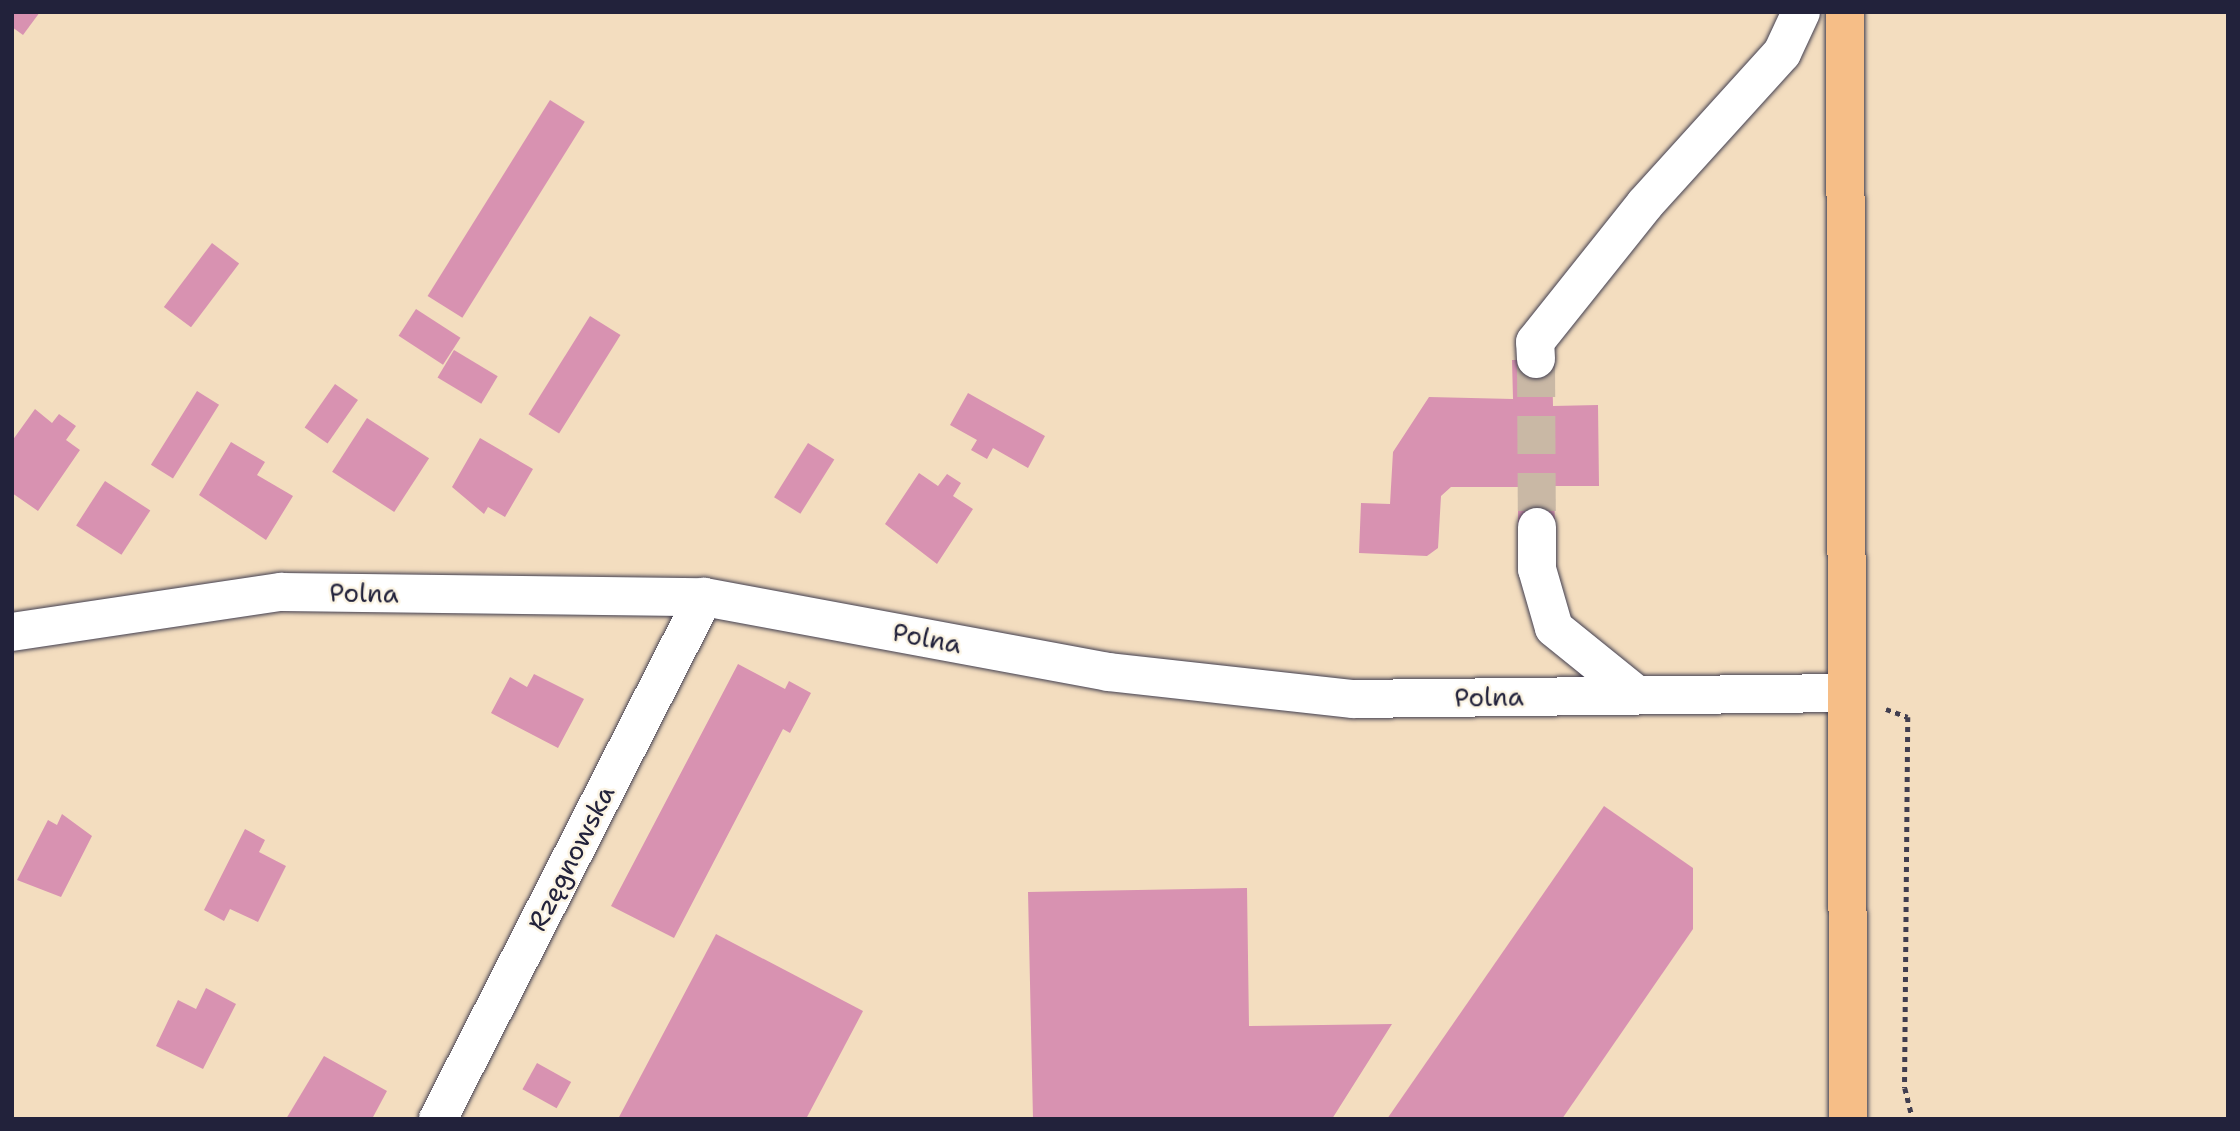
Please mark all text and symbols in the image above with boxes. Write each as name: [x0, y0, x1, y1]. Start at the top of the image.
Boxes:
street label: Polna: [329, 577, 399, 609]
street label: Polna: [890, 616, 964, 660]
street label: Polna: [1454, 681, 1524, 713]
street label: Rzęgnowska: [521, 780, 621, 936]

